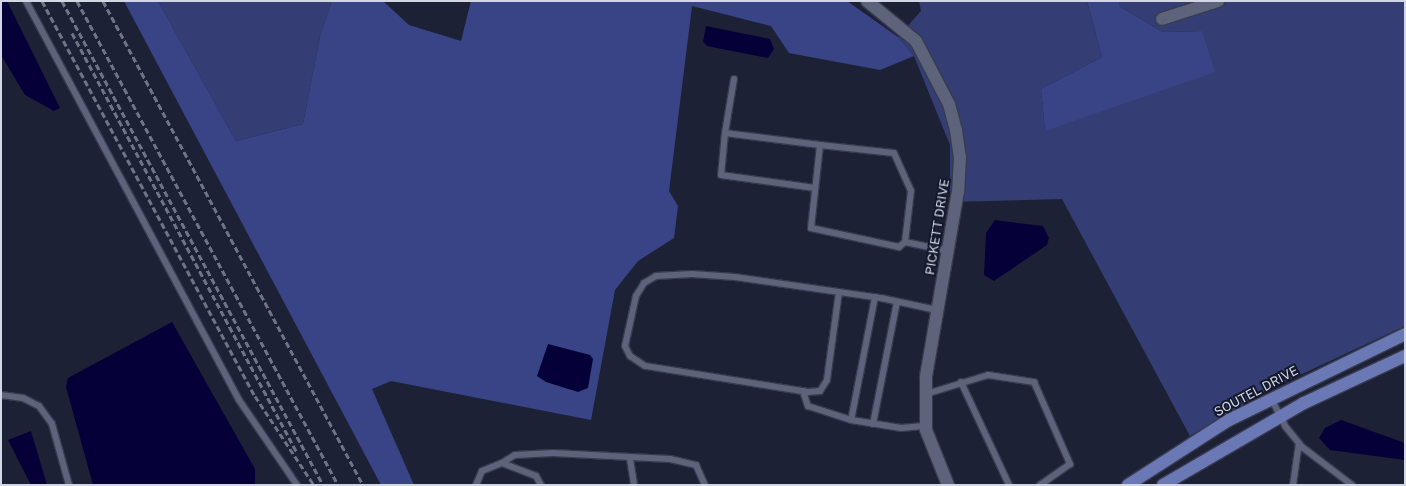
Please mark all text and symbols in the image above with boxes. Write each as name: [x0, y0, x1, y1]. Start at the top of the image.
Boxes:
street label: PICKETT DRIVE: [922, 178, 952, 276]
street label: SOUTEL DRIVE: [1211, 362, 1301, 420]

